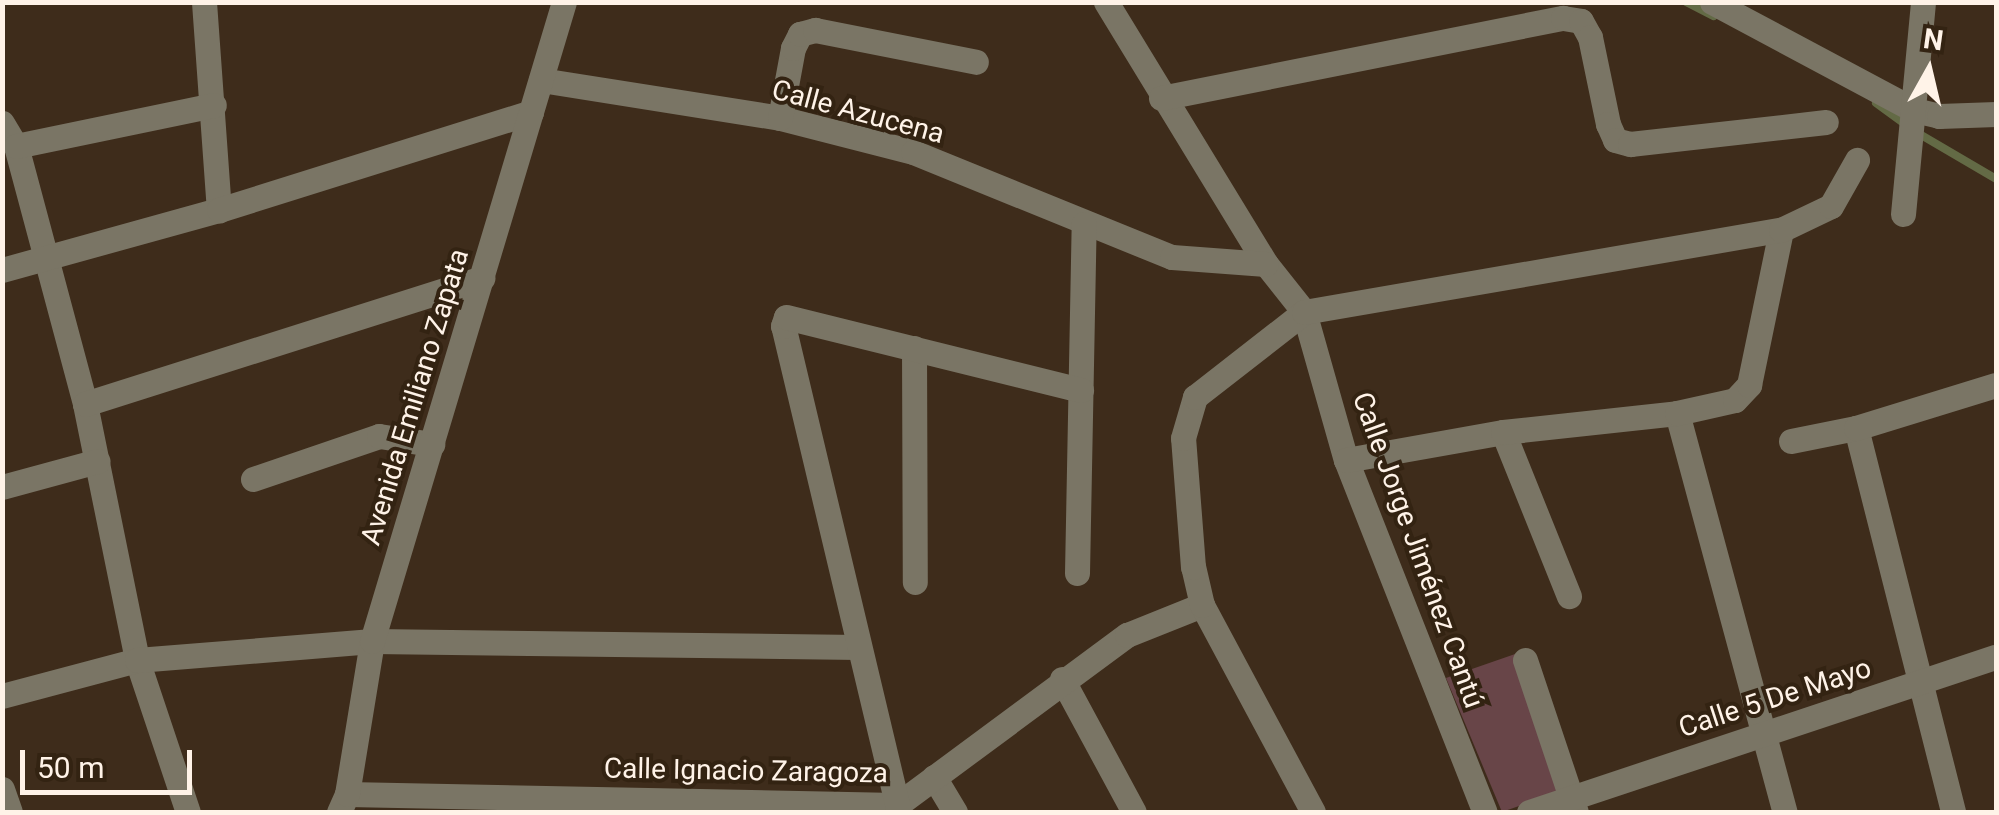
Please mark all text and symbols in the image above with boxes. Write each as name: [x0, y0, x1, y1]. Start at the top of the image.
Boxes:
north arrow: [1879, 20, 1979, 120]
text: N: [1921, 22, 1945, 58]
street label: Calle Azucena: [768, 73, 948, 151]
street label: Avenida Emiliano Zapata: [354, 245, 476, 549]
street label: Calle Jorge Jiménez Cantú: [1345, 388, 1491, 712]
street label: Calle 5 De Mayo: [1675, 651, 1875, 745]
scale bar: [25, 730, 198, 792]
text: 50 m: [37, 750, 104, 785]
street label: Calle Ignacio Zaragoza: [604, 752, 888, 790]

